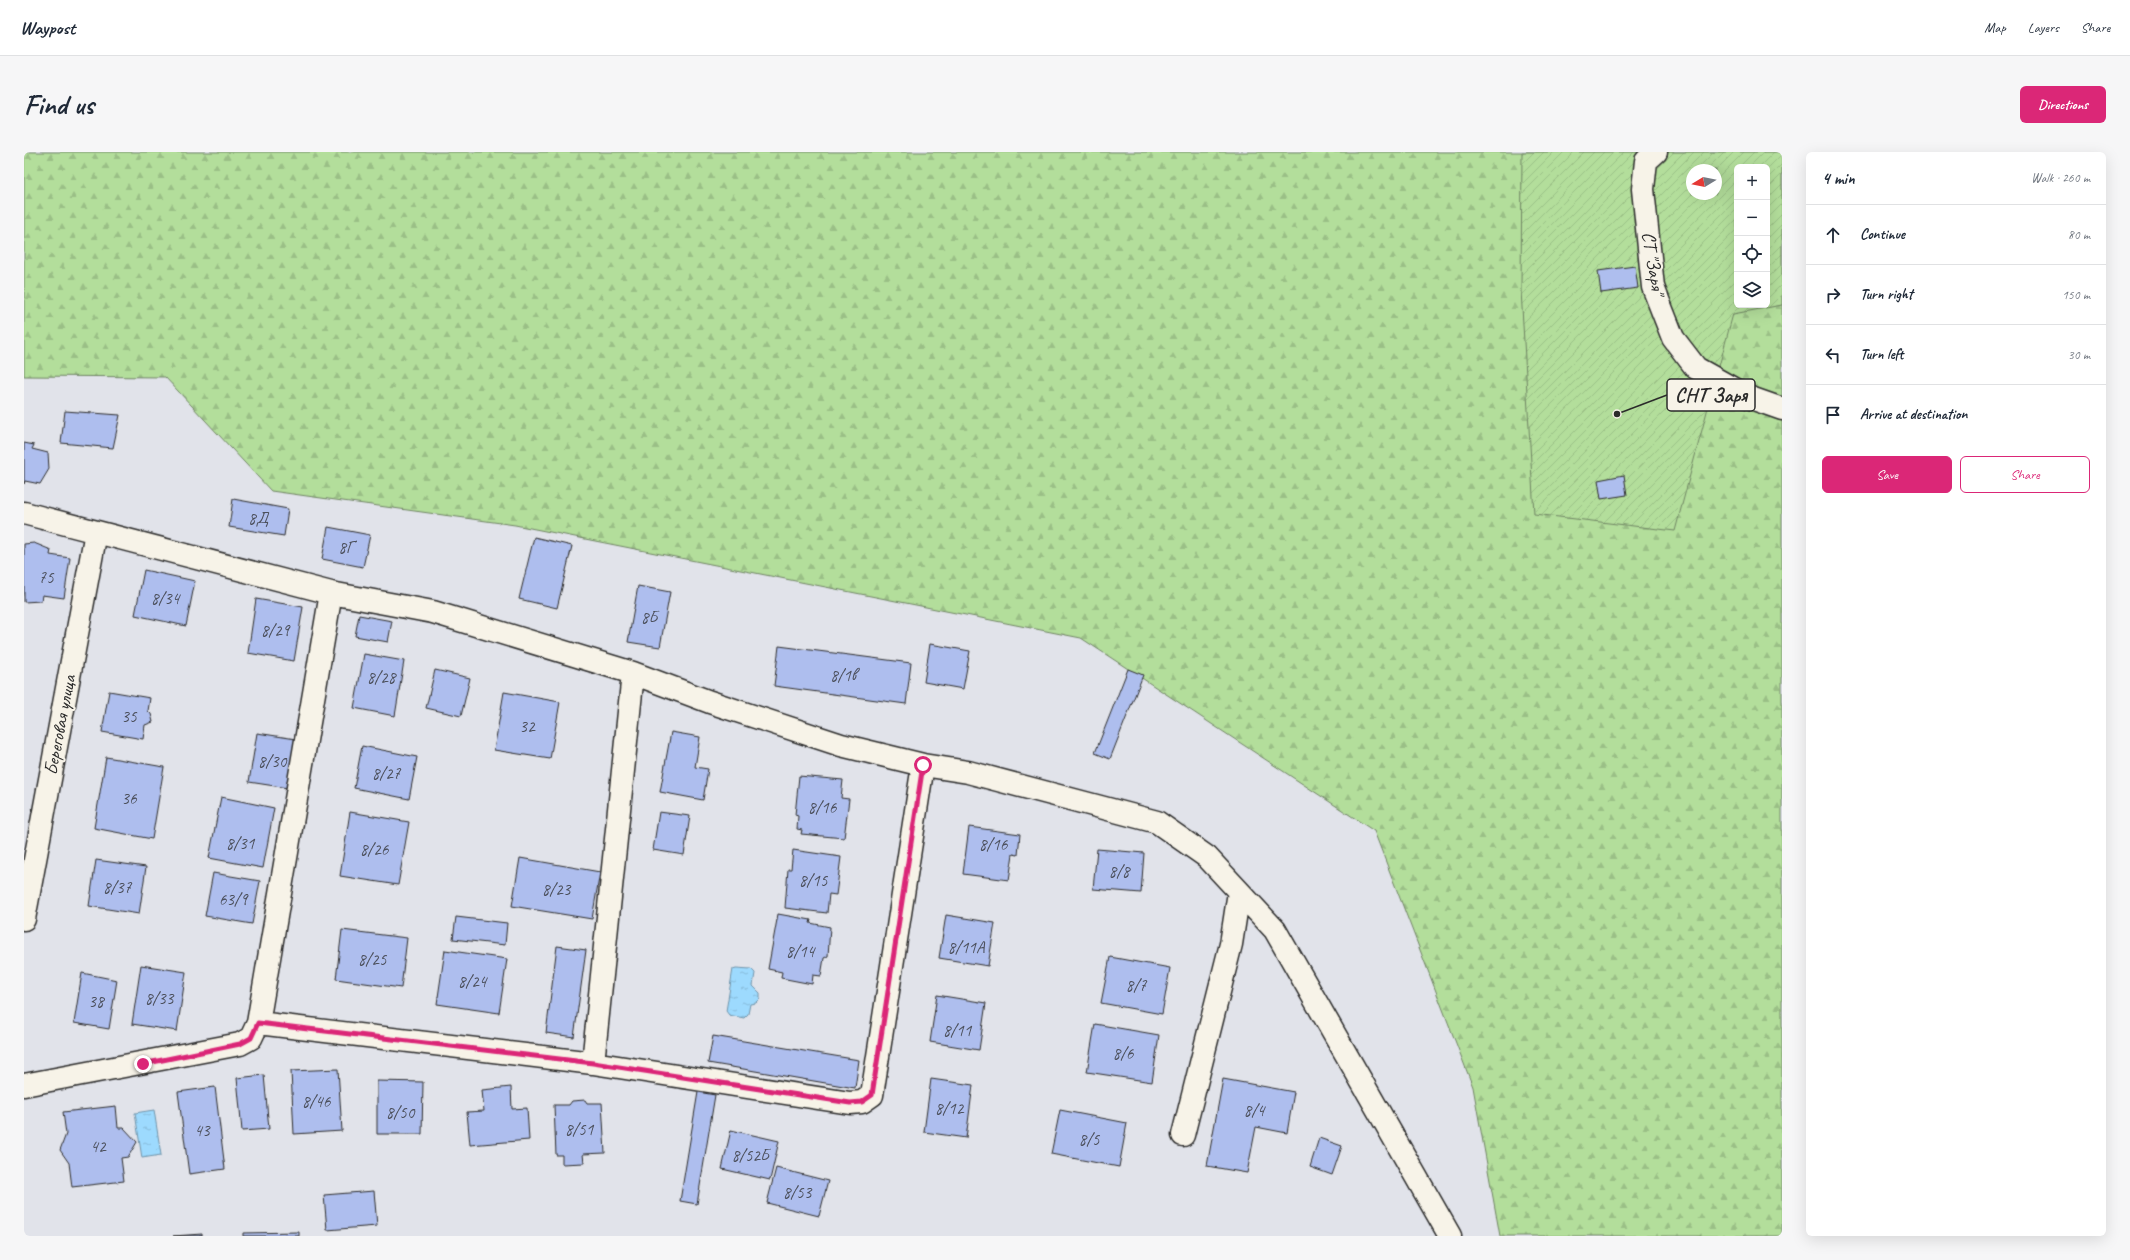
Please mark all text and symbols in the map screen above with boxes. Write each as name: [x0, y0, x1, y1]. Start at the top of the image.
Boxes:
text: Waypost: [20, 16, 75, 40]
text: Map: [1984, 19, 2006, 36]
text: Layers: [2028, 19, 2059, 36]
text: Share: [2081, 19, 2110, 36]
button: Directions: [2020, 86, 2106, 123]
text: Find us: [24, 87, 94, 122]
north arrow: [1686, 164, 1722, 200]
map controls: [1734, 164, 1770, 308]
button: +: [1734, 164, 1770, 200]
text: 4 min: [1822, 168, 1855, 189]
text: Walk · 260 m: [2031, 170, 2090, 186]
button: −: [1734, 200, 1770, 236]
icon: ahead: [1822, 224, 1844, 246]
text: Continue: [1860, 225, 1905, 244]
text: 80 m: [2068, 227, 2090, 243]
street label: СТ "Заря": [1636, 230, 1670, 300]
button: locate: [1734, 236, 1770, 272]
button: layers: [1734, 272, 1770, 308]
icon: right: [1822, 284, 1844, 306]
text: Turn right: [1860, 285, 1913, 304]
text: 150 m: [2062, 287, 2090, 303]
icon: left: [1822, 344, 1844, 366]
text: Turn left: [1860, 345, 1903, 364]
text: 30 m: [2068, 347, 2090, 363]
callout: СНТ Заря: [1667, 379, 1755, 411]
text: СНТ Заря: [1675, 383, 1749, 408]
icon: arrive: [1822, 404, 1844, 426]
text: Arrive at destination: [1860, 405, 1967, 424]
button: Save: [1822, 456, 1952, 493]
button: Share: [1960, 456, 2090, 493]
house number: 8Д: [248, 508, 270, 529]
house number: 8Г: [338, 537, 357, 558]
house number: 75: [38, 567, 55, 588]
house number: 8/34: [151, 588, 182, 609]
house number: 8Б: [641, 607, 660, 628]
house number: 8/29: [261, 620, 291, 641]
house number: 8/1в: [830, 665, 860, 686]
house number: 8/28: [367, 667, 398, 688]
street label: Береговая улица: [39, 672, 82, 777]
house number: 35: [121, 706, 138, 727]
house number: 32: [519, 716, 536, 737]
house number: 8/30: [258, 751, 288, 772]
route start: [914, 756, 932, 774]
house number: 8/27: [372, 763, 402, 784]
house number: 36: [121, 788, 138, 809]
house number: 8/16: [808, 797, 838, 818]
house number: 8/31: [226, 833, 256, 854]
house number: 8/16: [979, 834, 1009, 855]
house number: 8/26: [360, 839, 390, 860]
house number: 8/8: [1109, 861, 1132, 882]
house number: 8/15: [799, 870, 829, 891]
house number: 8/37: [103, 877, 133, 898]
house number: 8/23: [542, 879, 572, 900]
house number: 63/9: [219, 889, 249, 910]
house number: 8/11А: [947, 937, 986, 958]
house number: 8/14: [786, 941, 817, 962]
house number: 8/25: [358, 949, 388, 970]
house number: 8/24: [458, 971, 489, 992]
house number: 8/7: [1126, 975, 1148, 996]
house number: 8/33: [145, 988, 175, 1009]
house number: 38: [88, 991, 106, 1012]
house number: 8/11: [943, 1020, 973, 1041]
house number: 8/6: [1113, 1043, 1135, 1064]
route end: [134, 1055, 152, 1073]
house number: 8/46: [302, 1091, 332, 1112]
house number: 8/12: [935, 1098, 965, 1119]
house number: 8/4: [1244, 1100, 1267, 1121]
house number: 8/50: [386, 1102, 416, 1123]
house number: 8/51: [565, 1119, 595, 1140]
house number: 43: [194, 1120, 211, 1141]
house number: 8/5: [1079, 1129, 1101, 1150]
house number: 42: [90, 1136, 107, 1157]
house number: 8/52Б: [731, 1145, 772, 1166]
house number: 8/53: [783, 1182, 813, 1203]

